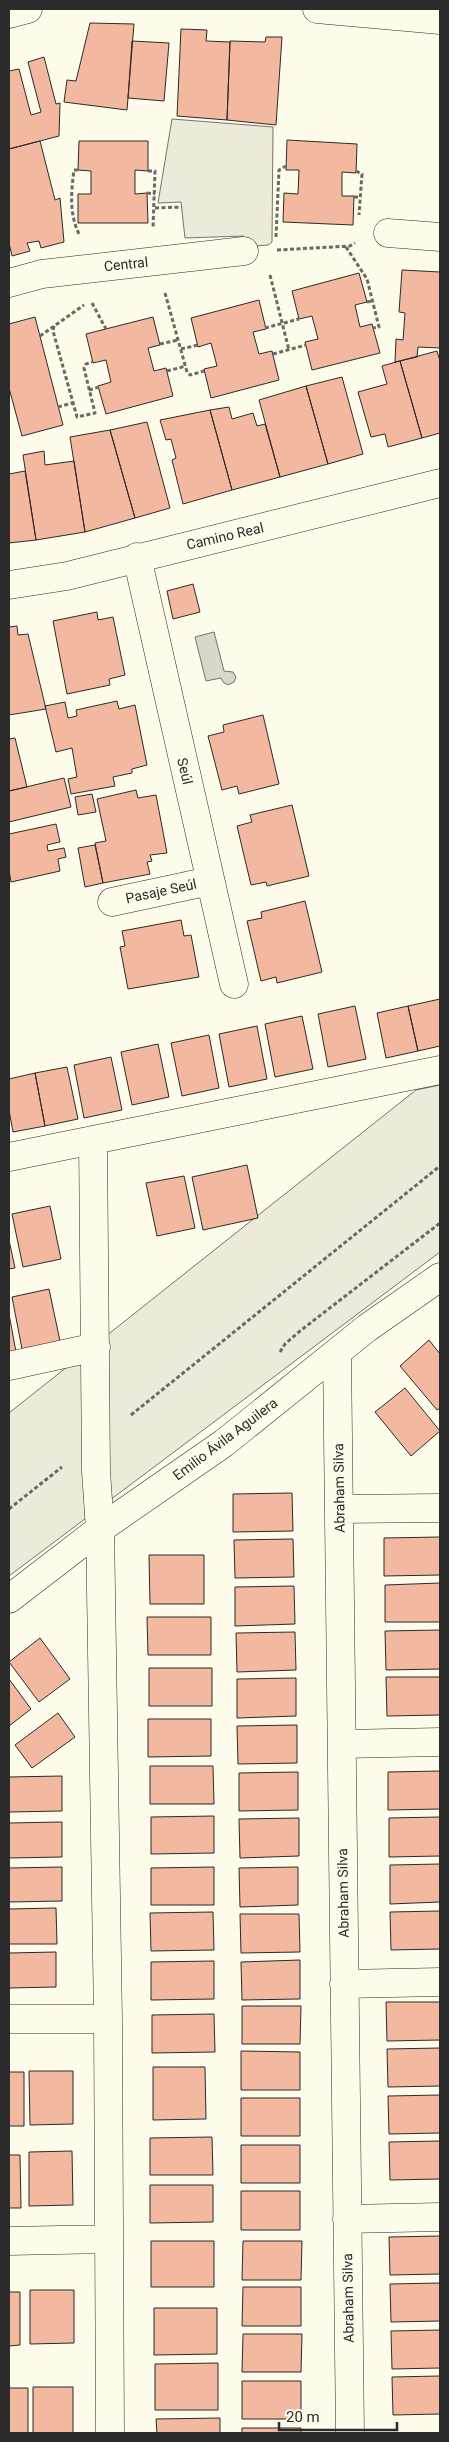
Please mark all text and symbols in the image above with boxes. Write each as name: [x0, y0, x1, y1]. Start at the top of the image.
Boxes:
street label: Central: [103, 254, 149, 274]
street label: Camino Real: [185, 519, 265, 553]
street label: Seúl: [174, 756, 196, 786]
street label: Pasaje Seúl: [124, 876, 198, 906]
street label: Emilio Ávila Aguilera: [169, 1394, 280, 1483]
street label: Abraham Silva: [330, 1443, 348, 1533]
street label: Abraham Silva: [334, 1848, 352, 1938]
street label: Abraham Silva: [339, 2253, 357, 2343]
scale bar: [279, 2400, 396, 2432]
text: 20 m: [286, 2408, 320, 2426]

